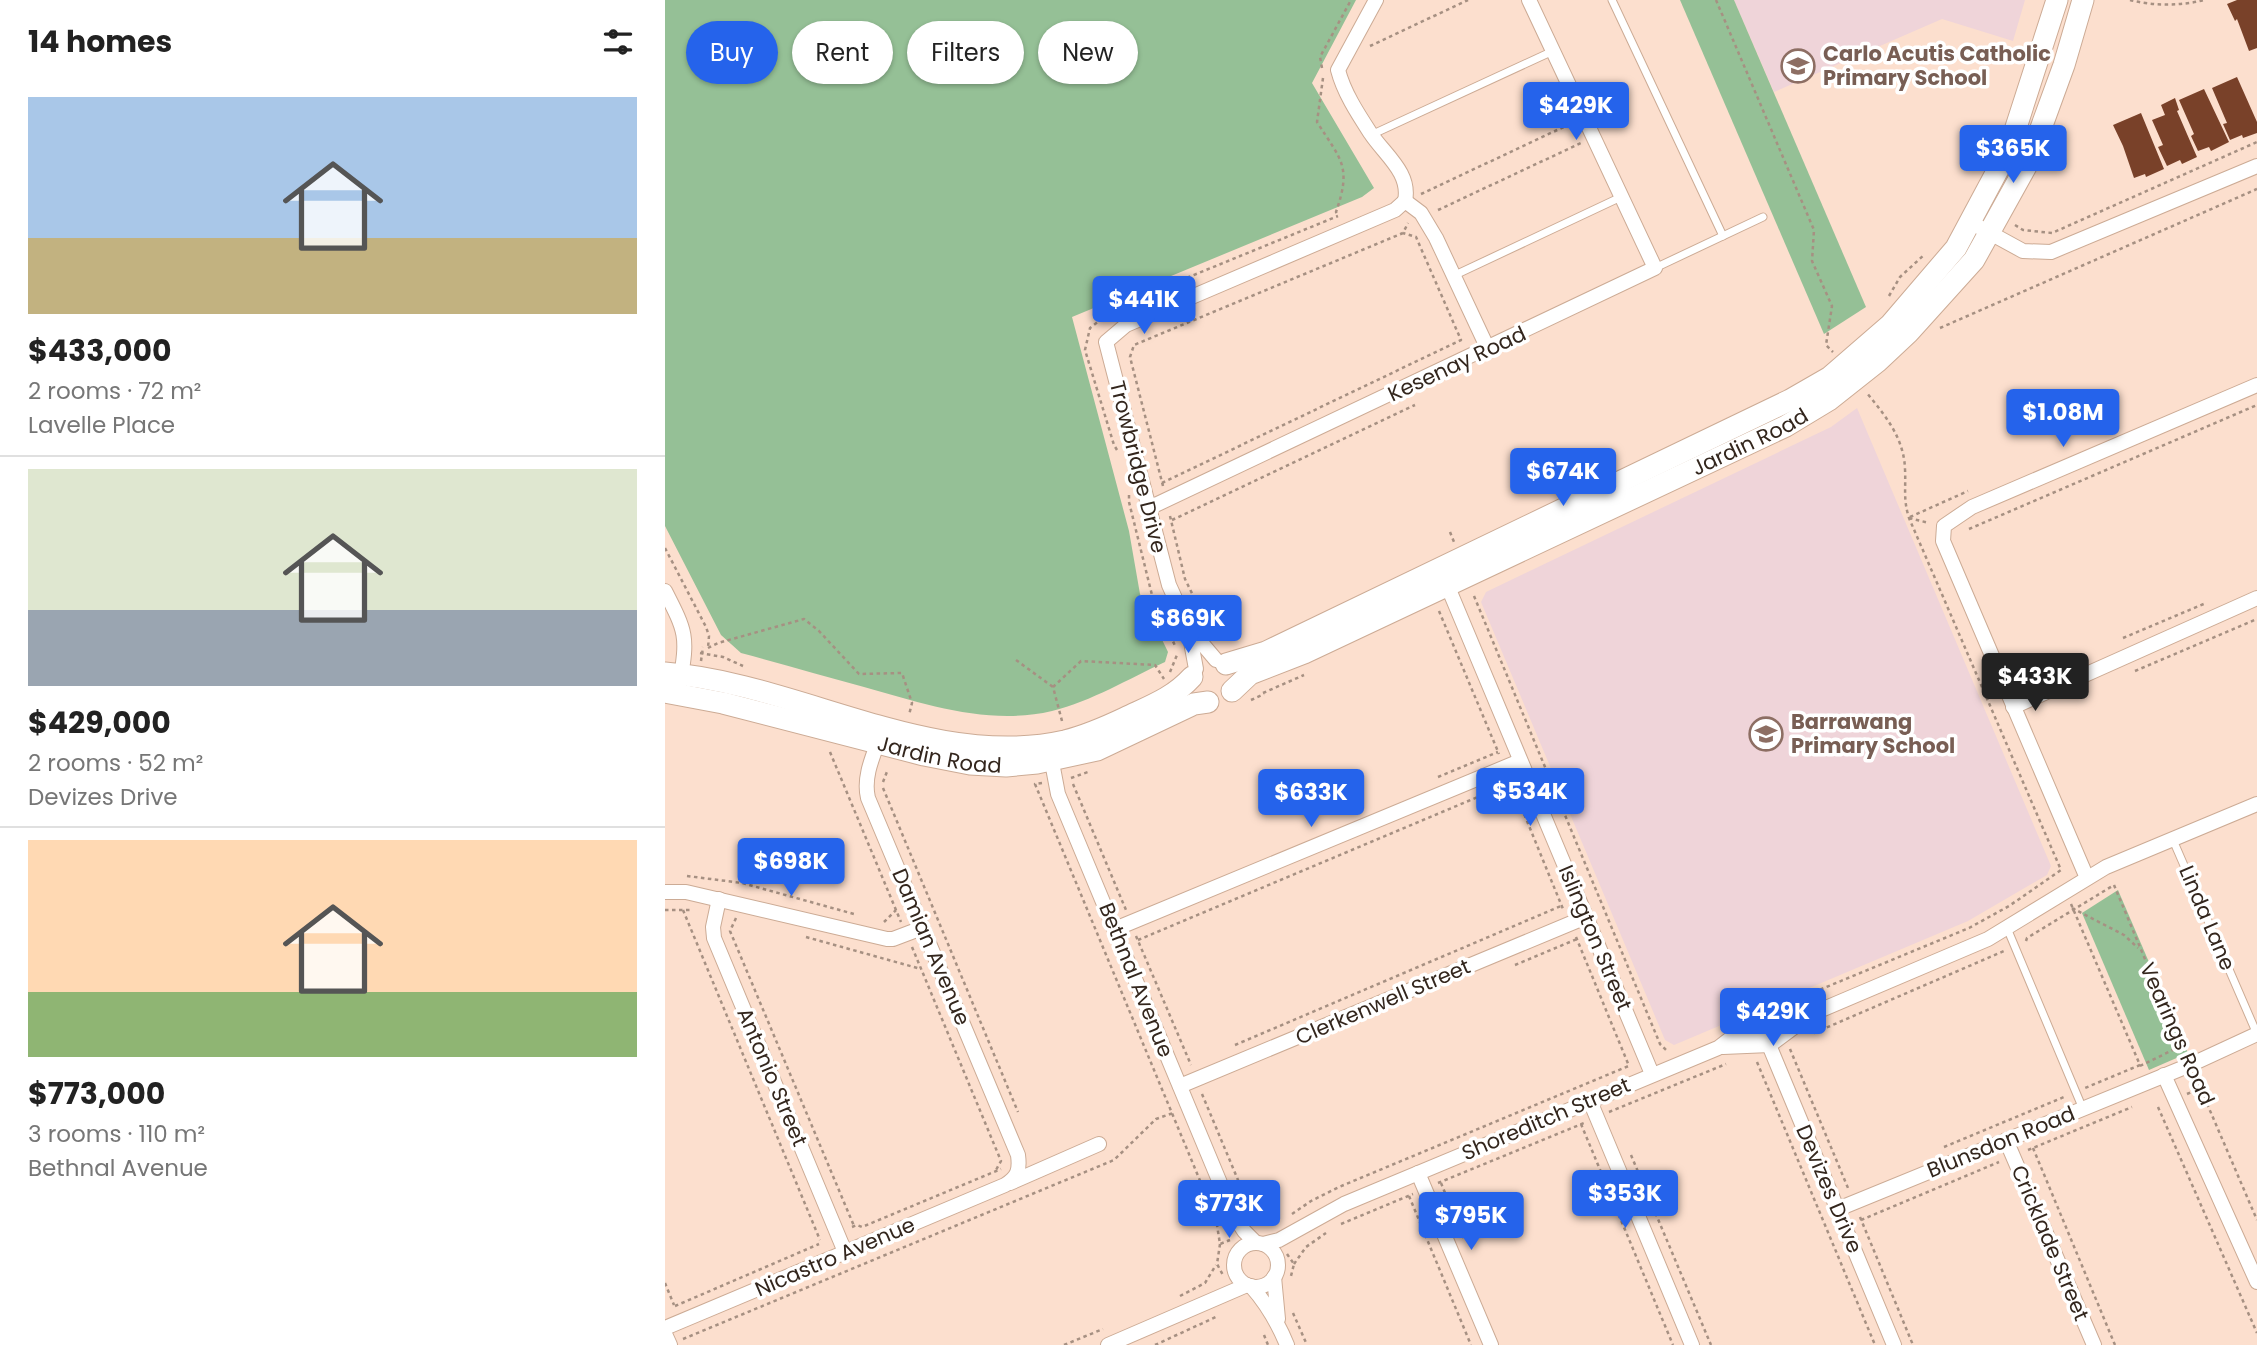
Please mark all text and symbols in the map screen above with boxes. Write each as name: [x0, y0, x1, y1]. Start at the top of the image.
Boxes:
text: 14 homes: [28, 20, 172, 63]
chip: Buy: [686, 21, 778, 84]
chip: Rent: [792, 21, 893, 84]
chip: Filters: [907, 21, 1024, 84]
chip: New: [1038, 21, 1138, 84]
icon: filters: [599, 23, 637, 61]
place label: Carlo Acutis Catholic Primary School: [1823, 39, 2051, 92]
school or university icon: Carlo Acutis Catholic Primary School: [1779, 47, 1817, 85]
pin: $429K: [1527, 82, 1625, 142]
text: $429K: [1539, 89, 1613, 121]
pin: $365K: [1964, 125, 2062, 185]
text: $365K: [1976, 132, 2050, 164]
icon: home: [270, 143, 396, 269]
pin: $441K: [1095, 276, 1193, 336]
text: $441K: [1109, 283, 1179, 315]
street label: Kesenay Road: [1383, 319, 1531, 408]
text: $433,000: [28, 329, 172, 372]
text: 2 rooms · 72 m²: [28, 375, 201, 407]
street label: Trowbridge Drive: [1103, 378, 1174, 556]
pin: $1.08M: [2006, 390, 2120, 449]
text: $1.08M: [2022, 396, 2104, 428]
street label: Jardin Road: [1687, 401, 1813, 482]
text: Lavelle Place: [28, 409, 175, 441]
pin: $674K: [1514, 448, 1612, 508]
text: $674K: [1526, 455, 1600, 487]
icon: home: [270, 515, 396, 641]
pin: $869K: [1139, 596, 1237, 655]
text: $869K: [1151, 602, 1225, 634]
pin: $433K: [1986, 654, 2084, 713]
text: $433K: [1998, 660, 2072, 692]
text: $429,000: [28, 701, 171, 744]
place label: Barrawang Primary School: [1791, 707, 1955, 760]
school or university icon: Barrawang Primary School: [1747, 715, 1785, 753]
street label: Jardin Road: [874, 729, 1002, 780]
text: 2 rooms · 52 m²: [28, 747, 203, 779]
pin: $534K: [1481, 768, 1579, 828]
pin: $633K: [1262, 770, 1360, 829]
text: $534K: [1492, 775, 1568, 807]
text: $633K: [1274, 776, 1348, 808]
text: Devizes Drive: [28, 781, 178, 813]
pin: $698K: [742, 838, 840, 898]
text: $698K: [754, 845, 828, 877]
street label: Islington Street: [1552, 860, 1639, 1015]
street label: Linda Lane: [2172, 861, 2243, 975]
street label: Damian Avenue: [885, 864, 978, 1030]
icon: home: [270, 886, 396, 1012]
street label: Bethnal Avenue: [1092, 898, 1181, 1061]
street label: Clerkenwell Street: [1291, 952, 1475, 1051]
street label: Vearings Road: [2133, 958, 2222, 1110]
pin: $429K: [1724, 988, 1822, 1048]
text: $429K: [1736, 995, 1810, 1027]
street label: Antonio Street: [730, 1003, 815, 1151]
street label: Shoreditch Street: [1457, 1070, 1634, 1167]
text: $773,000: [28, 1072, 165, 1115]
street label: Blunsdon Road: [1923, 1099, 2079, 1184]
text: 3 rooms · 110 m²: [28, 1118, 205, 1150]
street label: Devizes Drive: [1789, 1120, 1869, 1257]
text: Bethnal Avenue: [28, 1152, 208, 1184]
street label: Cricklade Street: [2005, 1161, 2096, 1325]
pin: $353K: [1576, 1170, 1674, 1230]
text: $353K: [1588, 1177, 1662, 1209]
pin: $773K: [1180, 1180, 1278, 1240]
text: $773K: [1194, 1187, 1264, 1219]
pin: $795K: [1422, 1192, 1520, 1252]
text: $795K: [1435, 1199, 1507, 1231]
street label: Nicastro Avenue: [750, 1210, 919, 1303]

